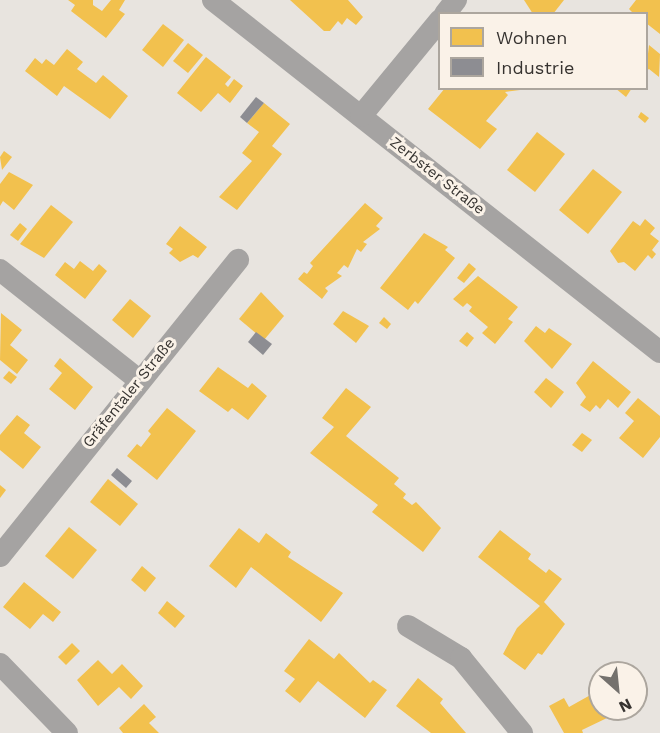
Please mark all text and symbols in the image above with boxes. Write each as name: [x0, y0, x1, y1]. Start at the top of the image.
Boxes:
legend: [438, 12, 648, 90]
text: Wohnen: [496, 27, 567, 48]
text: Industrie: [496, 57, 574, 78]
street label: Zerbster Straße: [386, 133, 488, 219]
street label: Gräfentaler Straße: [79, 334, 179, 452]
north arrow: [588, 661, 648, 721]
text: N: [616, 695, 635, 717]

